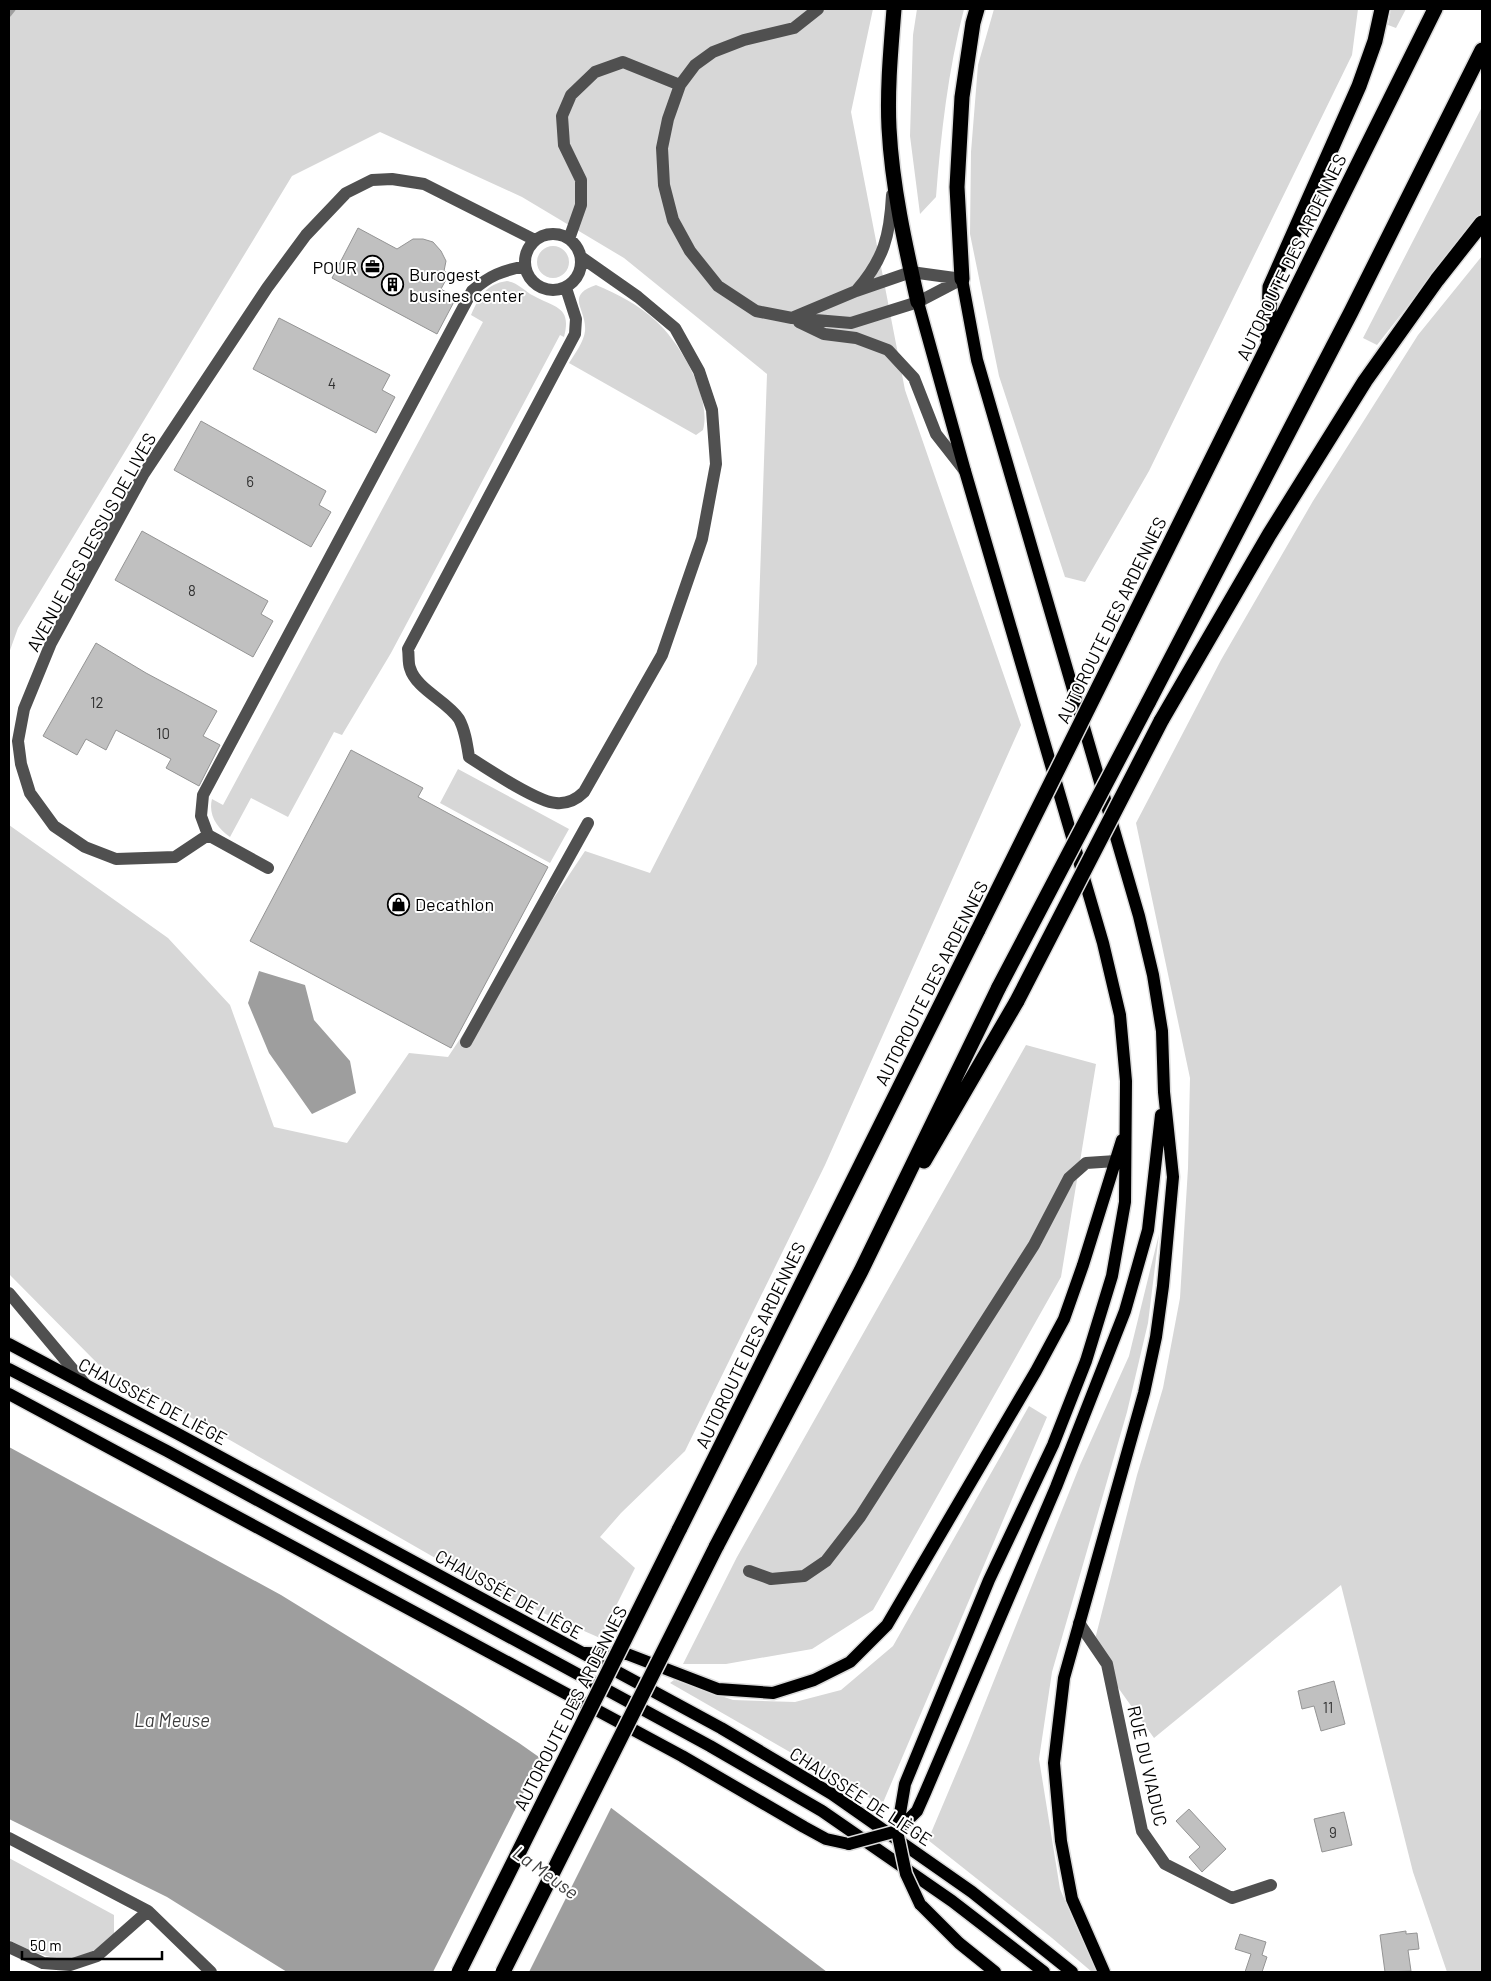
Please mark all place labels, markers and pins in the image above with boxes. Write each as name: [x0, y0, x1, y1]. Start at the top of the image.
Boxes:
office icon: POUR: [361, 255, 385, 279]
place label: POUR: [312, 256, 357, 278]
place label: Burogest busines center: [409, 263, 524, 306]
building icon: Burogest busines center: [381, 272, 405, 296]
shop icon: Decathlon: [387, 892, 411, 916]
place label: Decathlon: [415, 893, 494, 915]

